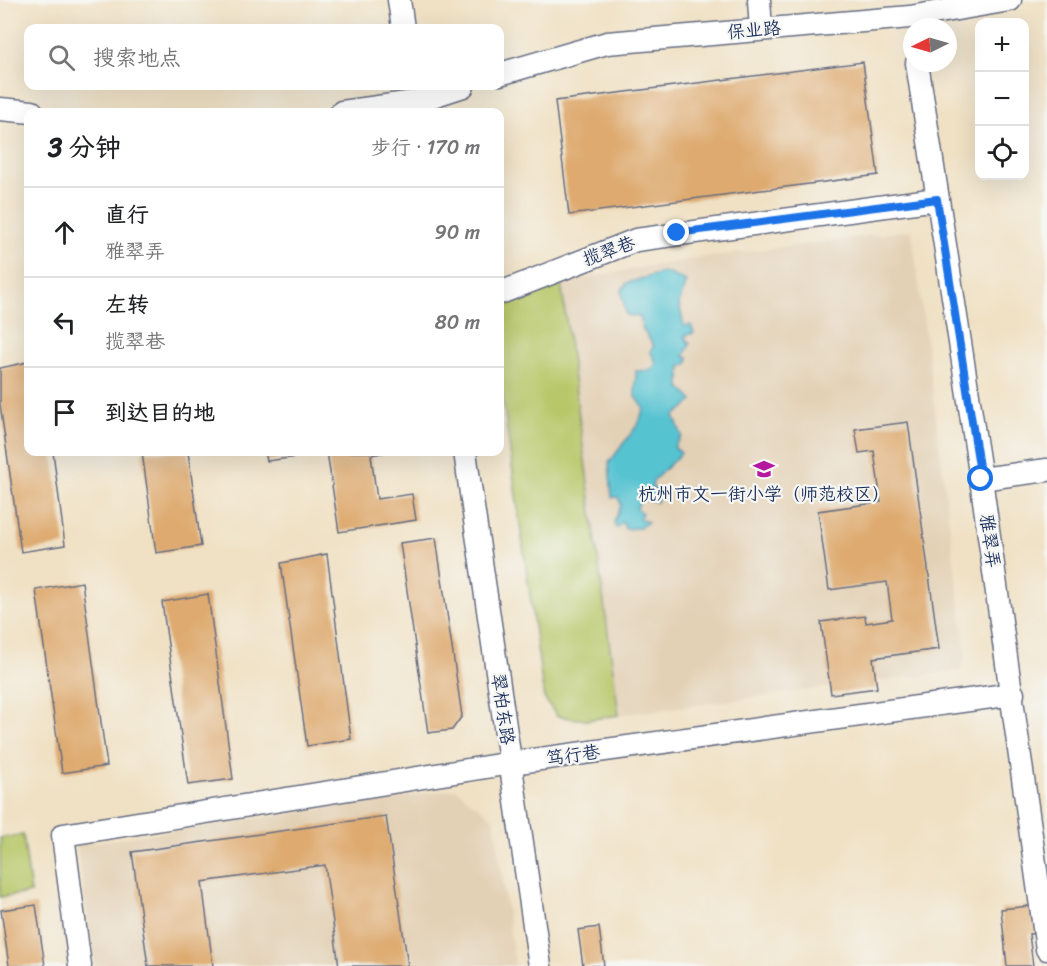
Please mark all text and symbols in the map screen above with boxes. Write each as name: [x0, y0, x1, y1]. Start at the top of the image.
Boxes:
street label: 保业路: [726, 12, 782, 48]
north arrow: [903, 18, 957, 72]
map controls: [975, 18, 1029, 180]
button: +: [975, 18, 1029, 72]
search box: [24, 24, 504, 90]
text: 搜索地点: [93, 38, 181, 77]
icon: search: [45, 41, 78, 74]
button: −: [975, 72, 1029, 126]
text: 3 分钟: [48, 124, 121, 170]
button: locate: [975, 126, 1029, 180]
text: 步行 · 170 m: [371, 130, 480, 165]
text: 直行: [105, 195, 149, 234]
text: 90 m: [435, 215, 480, 250]
icon: ahead: [48, 216, 81, 249]
route end: [663, 219, 689, 245]
street label: 揽翠巷: [578, 227, 640, 275]
text: 雅翠弄: [105, 234, 165, 269]
text: 左转: [105, 285, 149, 324]
text: 80 m: [435, 305, 480, 340]
icon: left: [48, 306, 81, 339]
text: 揽翠巷: [105, 324, 165, 359]
text: 到达目的地: [105, 393, 215, 432]
icon: arrive: [48, 396, 81, 429]
school or university icon: 杭州市文一街小学（师范校区）: [752, 457, 776, 481]
route start: [967, 465, 993, 491]
place label: 杭州市文一街小学（师范校区）: [638, 478, 890, 510]
street label: 雅翠弄: [970, 512, 1010, 570]
street label: 翠柏东路: [482, 671, 524, 747]
street label: 笃行巷: [544, 735, 602, 775]

